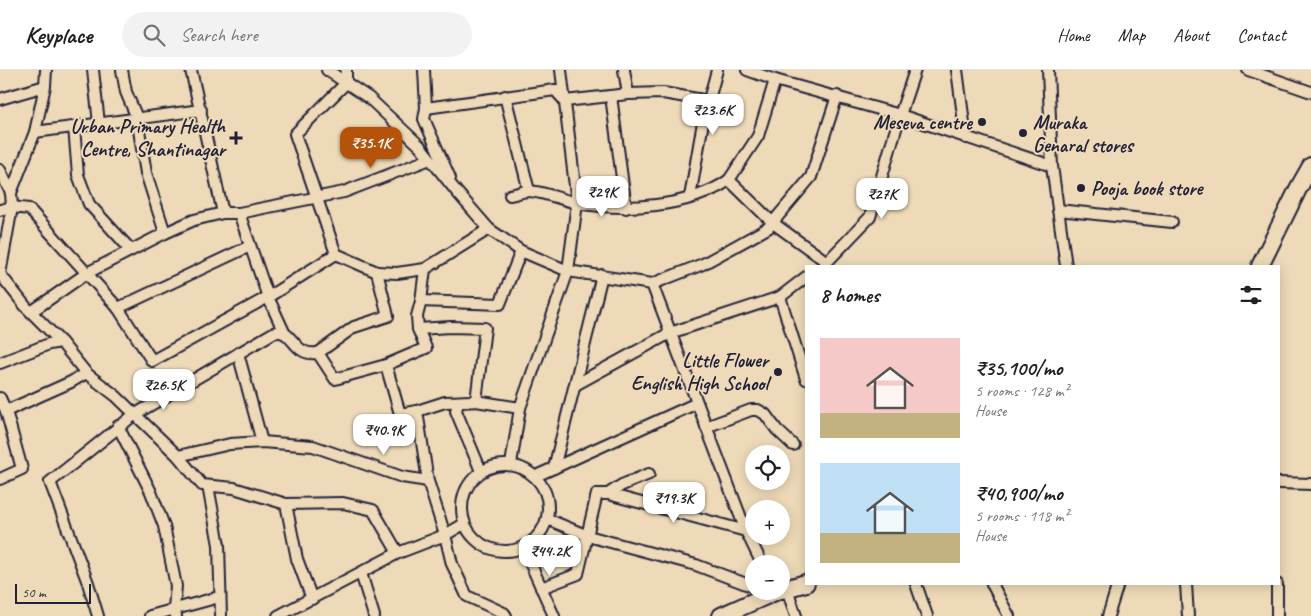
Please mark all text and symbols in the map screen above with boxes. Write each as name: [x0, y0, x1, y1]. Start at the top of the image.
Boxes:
search box: [122, 12, 472, 57]
text: Keyplace: [25, 20, 92, 50]
icon: search: [140, 21, 168, 49]
text: Search here: [180, 23, 258, 47]
text: Home: [1057, 24, 1090, 46]
text: Map: [1118, 24, 1145, 46]
text: About: [1173, 24, 1209, 46]
text: Contact: [1237, 24, 1286, 46]
pin: ₹23.6K: [672, 93, 754, 136]
text: ₹23.6K: [693, 100, 733, 120]
place label: Meseva centre: [873, 110, 973, 135]
place label: Muraka Genaral stores: [1033, 110, 1135, 158]
place label: Urban Primary Health Centre, Shantinagar: [70, 114, 228, 162]
marker: Meseva centre: [976, 116, 988, 128]
pin: ₹35.1K: [330, 126, 412, 169]
marker: Muraka Genaral stores: [1017, 127, 1029, 139]
marker: Urban Primary Health Centre, Shantinagar: [229, 131, 243, 145]
text: ₹35.1K: [351, 133, 391, 153]
pin: ₹29K: [572, 176, 632, 218]
place label: Pooja book store: [1091, 176, 1204, 201]
pin: ₹27K: [852, 178, 912, 220]
text: ₹29K: [587, 182, 617, 202]
marker: Pooja book store: [1075, 182, 1087, 194]
text: ₹27K: [867, 184, 897, 204]
icon: filters: [1237, 281, 1265, 309]
text: 8 homes: [820, 282, 879, 308]
place label: Little Flower English High School: [631, 348, 772, 396]
text: ₹35,100/mo: [975, 355, 1062, 381]
icon: home: [860, 358, 920, 418]
marker: Little Flower English High School: [772, 366, 784, 378]
pin: ₹26.5K: [123, 368, 205, 411]
text: ₹26.5K: [144, 375, 184, 395]
text: 5 rooms · 128 m²: [975, 381, 1069, 401]
text: House: [975, 401, 1006, 421]
pin: ₹40.9K: [343, 414, 425, 456]
text: ₹40.9K: [364, 420, 404, 440]
map controls: [745, 445, 790, 600]
button: locate: [745, 445, 790, 490]
text: ₹40,900/mo: [975, 480, 1063, 506]
pin: ₹19.3K: [633, 482, 715, 524]
icon: home: [860, 483, 920, 543]
text: ₹19.3K: [654, 488, 694, 508]
button: +: [745, 500, 790, 545]
text: 5 rooms · 118 m²: [975, 506, 1069, 526]
text: House: [975, 526, 1006, 546]
pin: ₹44.2K: [509, 534, 591, 577]
text: ₹44.2K: [530, 541, 570, 561]
button: −: [745, 555, 790, 600]
scale bar: [15, 581, 91, 604]
text: 50 m: [22, 584, 46, 601]

